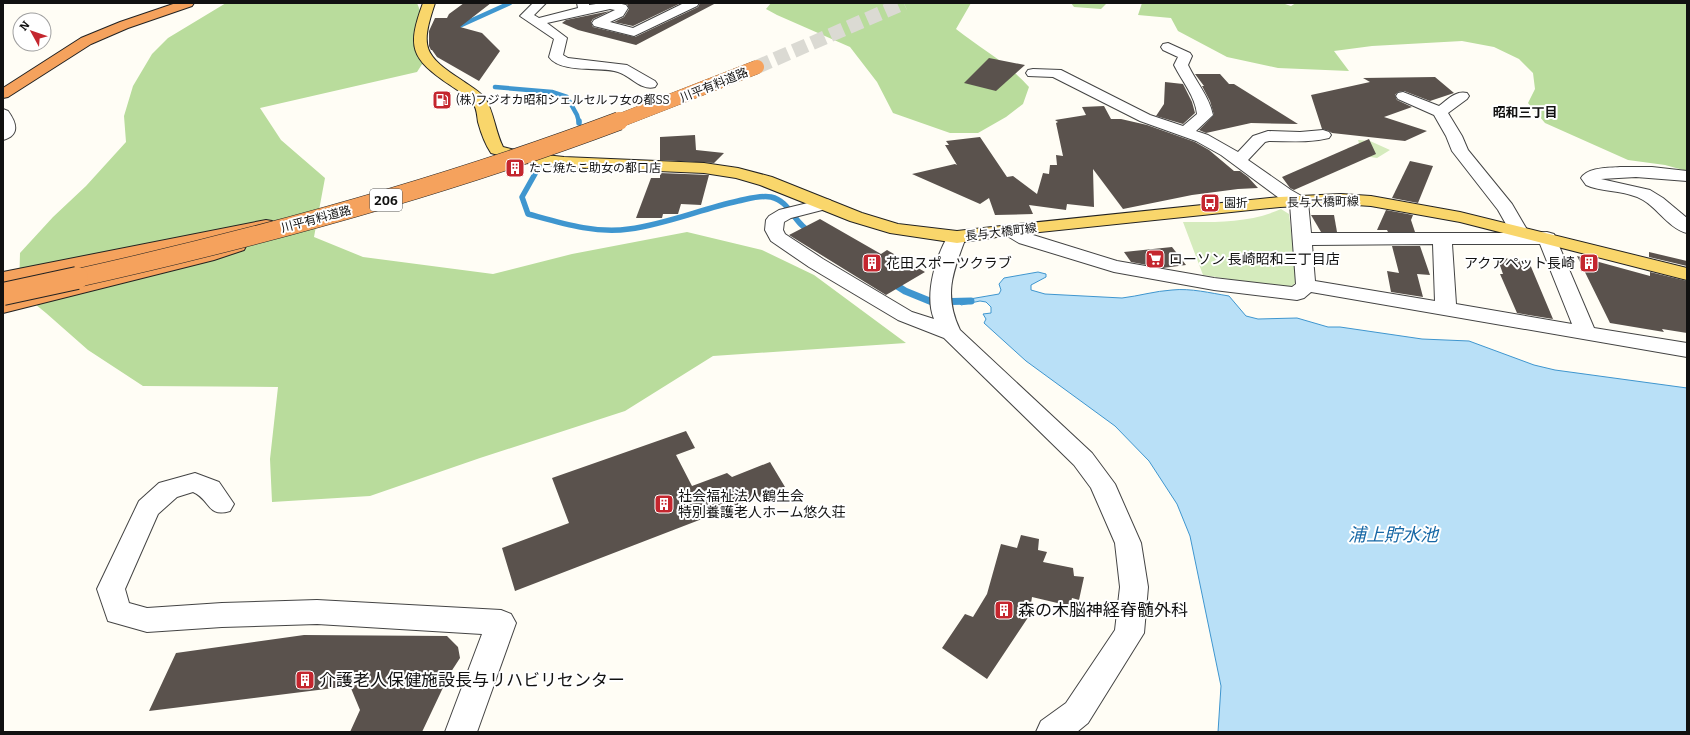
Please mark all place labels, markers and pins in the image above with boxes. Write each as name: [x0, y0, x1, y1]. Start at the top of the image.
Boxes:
fuel station icon: (株)フジオカ昭和シェルセルフ女の都SS: [431, 89, 453, 111]
place label: (株)フジオカ昭和シェルセルフ女の都SS: [456, 92, 670, 107]
building icon: たこ焼たこ助女の都口店: [504, 157, 526, 179]
place label: たこ焼たこ助女の都口店: [529, 161, 661, 175]
bus stop icon: 園折: [1199, 192, 1221, 214]
place label: 園折: [1224, 196, 1248, 210]
supermarket icon: ローソン 長崎昭和三丁目店: [1144, 248, 1166, 270]
place label: ローソン 長崎昭和三丁目店: [1169, 251, 1340, 268]
building icon: 花田スポーツクラブ: [861, 252, 883, 274]
building icon: アクアペット長崎: [1578, 252, 1600, 274]
place label: 花田スポーツクラブ: [886, 255, 1012, 272]
place label: アクアペット長崎: [1464, 255, 1575, 272]
place label: 社会福祉法人鶴生会 特別養護老人ホーム悠久荘: [678, 488, 846, 521]
building icon: 社会福祉法人鶴生会 特別養護老人ホーム悠久荘: [653, 493, 675, 515]
building icon: 森の木脳神経脊髄外科: [993, 599, 1015, 621]
place label: 森の木脳神経脊髄外科: [1018, 600, 1188, 621]
building icon: 介護老人保健施設長与リハビリセンター: [294, 669, 316, 691]
place label: 介護老人保健施設長与リハビリセンター: [319, 670, 625, 691]

